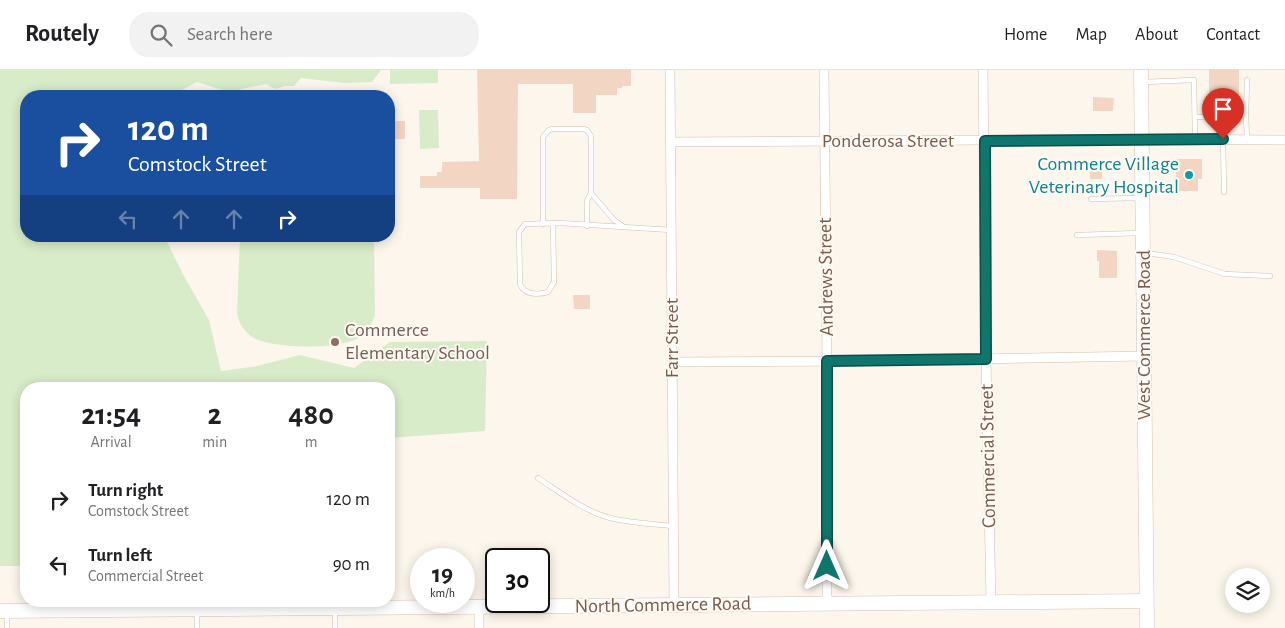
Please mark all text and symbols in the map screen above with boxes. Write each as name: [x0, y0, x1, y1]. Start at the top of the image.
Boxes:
search box: [129, 12, 479, 57]
icon: search: [147, 21, 175, 49]
text: Routely: [25, 22, 99, 46]
text: Search here: [187, 25, 273, 44]
text: Home: [1004, 26, 1047, 44]
text: Map: [1075, 26, 1107, 44]
text: About: [1135, 26, 1178, 44]
text: Contact: [1206, 26, 1260, 44]
pin: [1202, 88, 1244, 139]
icon: arrive: [1209, 95, 1237, 123]
icon: right: [45, 110, 110, 175]
text: 120 m: [128, 112, 209, 147]
street label: Ponderosa Street: [822, 131, 955, 151]
text: Comstock Street: [128, 153, 267, 175]
place label: Commerce Village Veterinary Hospital: [1029, 154, 1179, 197]
marker: Commerce Village Veterinary Hospital: [1183, 169, 1195, 181]
icon: left: [114, 205, 142, 233]
icon: ahead: [167, 205, 195, 233]
icon: ahead: [220, 205, 248, 233]
icon: right: [273, 205, 301, 233]
street label: Andrews Street: [815, 217, 837, 337]
street label: West Commerce Road: [1134, 250, 1154, 420]
street label: Farr Street: [662, 297, 682, 378]
place label: Commerce Elementary School: [345, 320, 490, 363]
marker: Commerce Elementary School: [329, 336, 341, 348]
street label: Commercial Street: [977, 383, 999, 528]
text: 21:54: [81, 400, 141, 430]
text: 2: [208, 400, 222, 430]
text: 480: [288, 400, 334, 430]
text: Arrival: [91, 434, 132, 450]
text: min: [202, 434, 227, 450]
text: m: [305, 434, 317, 450]
text: Turn right: [88, 481, 163, 500]
icon: right: [45, 486, 73, 514]
text: 120 m: [326, 490, 370, 509]
text: Comstock Street: [88, 503, 189, 519]
position arrow: [800, 539, 852, 591]
text: Turn left: [88, 546, 152, 565]
speed limit sign: 30: [485, 548, 550, 613]
icon: left: [45, 551, 73, 579]
text: 90 m: [333, 555, 370, 574]
text: 19: [432, 562, 453, 587]
text: Commercial Street: [88, 568, 203, 584]
map controls: [1225, 568, 1270, 613]
button: layers: [1225, 568, 1270, 613]
text: km/h: [430, 587, 455, 599]
street label: North Commerce Road: [575, 593, 751, 617]

